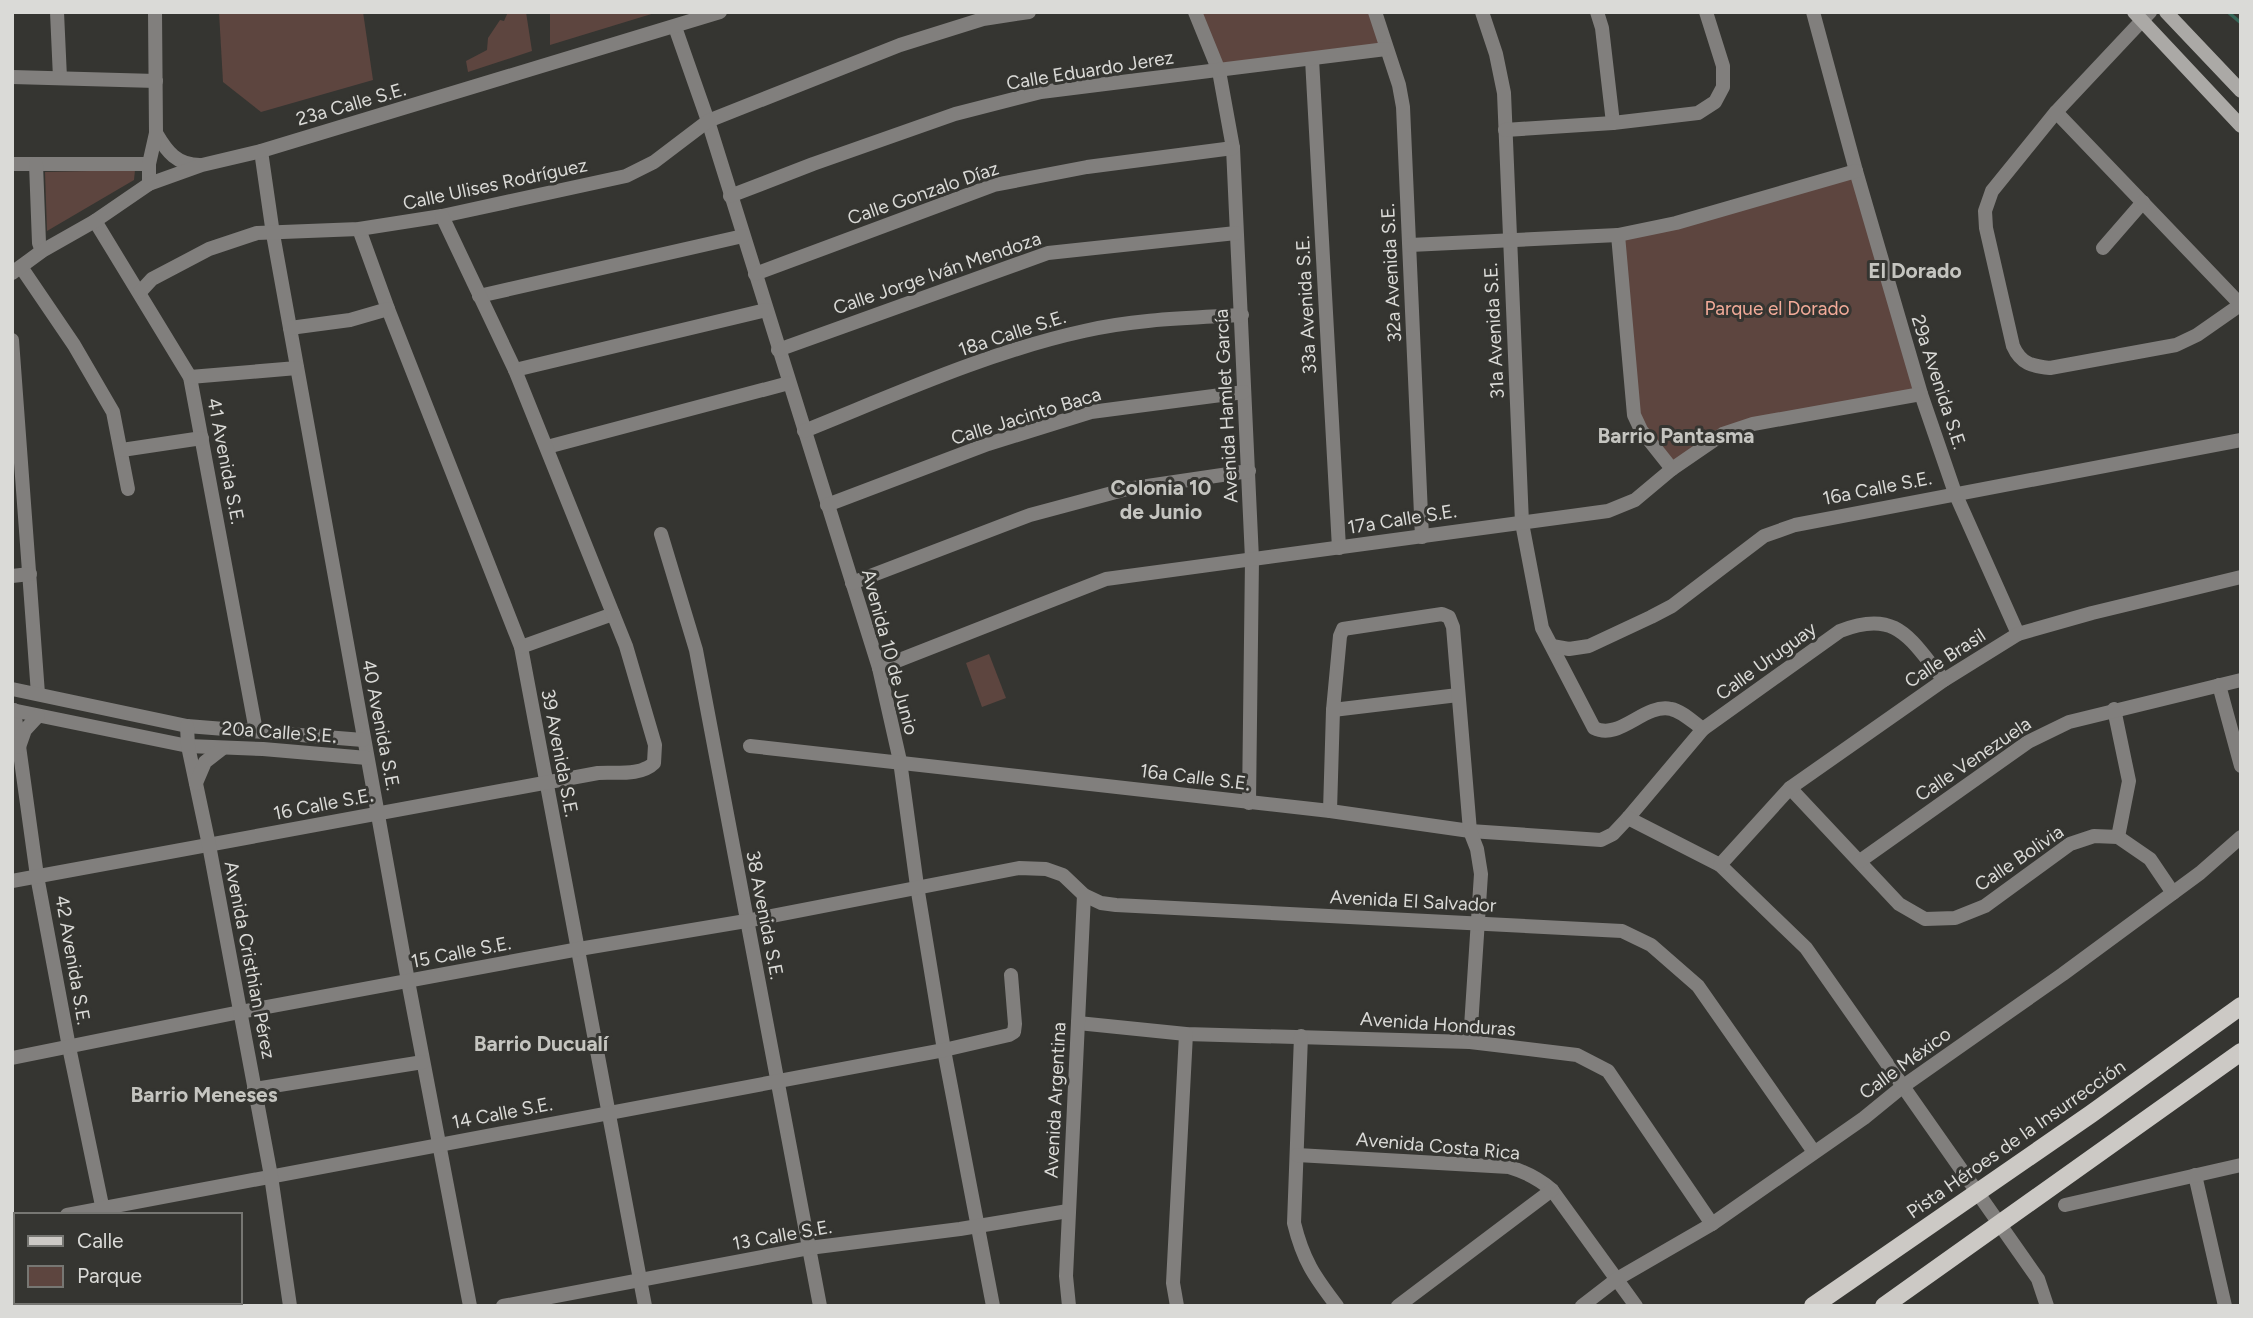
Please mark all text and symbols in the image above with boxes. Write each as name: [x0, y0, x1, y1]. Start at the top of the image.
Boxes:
street label: Calle Eduardo Jerez: [1005, 45, 1175, 95]
street label: 23a Calle S.E.: [294, 77, 409, 131]
street label: Calle Ulises Rodríguez: [401, 153, 589, 215]
street label: Calle Gonzalo Díaz: [844, 156, 1002, 230]
street label: 32a Avenida S.E.: [1376, 203, 1406, 343]
street label: Calle Jorge Iván Mendoza: [830, 227, 1044, 319]
street label: 33a Avenida S.E.: [1291, 235, 1321, 375]
district label: El Dorado: [1868, 258, 1962, 283]
street label: 31a Avenida S.E.: [1479, 262, 1509, 400]
park label: Parque el Dorado: [1704, 297, 1850, 320]
street label: 18a Calle S.E.: [955, 305, 1069, 361]
street label: Avenida Hamlet García: [1209, 308, 1243, 504]
street label: 29a Avenida S.E.: [1906, 312, 1972, 452]
street label: Calle Jacinto Baca: [948, 382, 1104, 450]
street label: 41 Avenida S.E.: [202, 396, 250, 526]
district label: Barrio Pantasma: [1598, 423, 1754, 448]
street label: 16a Calle S.E.: [1821, 466, 1934, 510]
district label: Colonia 10 de Junio: [1111, 475, 1211, 524]
street label: 17a Calle S.E.: [1346, 499, 1458, 539]
street label: Avenida 10 de Junio: [857, 567, 923, 737]
street label: Calle Uruguay: [1711, 617, 1821, 705]
street label: Calle Brasil: [1900, 623, 1990, 693]
street label: 40 Avenida S.E.: [357, 658, 405, 792]
street label: 39 Avenida S.E.: [536, 687, 584, 819]
street label: Calle Venezuela: [1911, 712, 2035, 806]
street label: 20a Calle S.E.: [221, 717, 337, 747]
street label: 16a Calle S.E.: [1139, 759, 1251, 795]
street label: 16 Calle S.E.: [271, 783, 375, 825]
street label: Calle Bolivia: [1970, 820, 2068, 896]
street label: 38 Avenida S.E.: [741, 849, 789, 981]
street label: Avenida Cristhian Pérez: [220, 859, 280, 1061]
street label: Avenida El Salvador: [1329, 885, 1497, 917]
street label: 42 Avenida S.E.: [50, 893, 96, 1027]
street label: 15 Calle S.E.: [409, 931, 513, 973]
street label: Avenida Honduras: [1359, 1007, 1517, 1041]
street label: Avenida Argentina: [1039, 1021, 1071, 1179]
street label: Calle México: [1855, 1022, 1955, 1104]
district label: Barrio Ducualí: [474, 1031, 610, 1056]
street label: Pista Héroes de la Insurrección: [1902, 1055, 2130, 1223]
district label: Barrio Meneses: [130, 1082, 278, 1107]
street label: 14 Calle S.E.: [450, 1092, 554, 1134]
street label: Avenida Costa Rica: [1355, 1127, 1521, 1165]
legend: [14, 1213, 242, 1304]
street label: 13 Calle S.E.: [731, 1215, 834, 1255]
text: Calle: [77, 1228, 124, 1253]
text: Parque: [77, 1263, 142, 1288]

